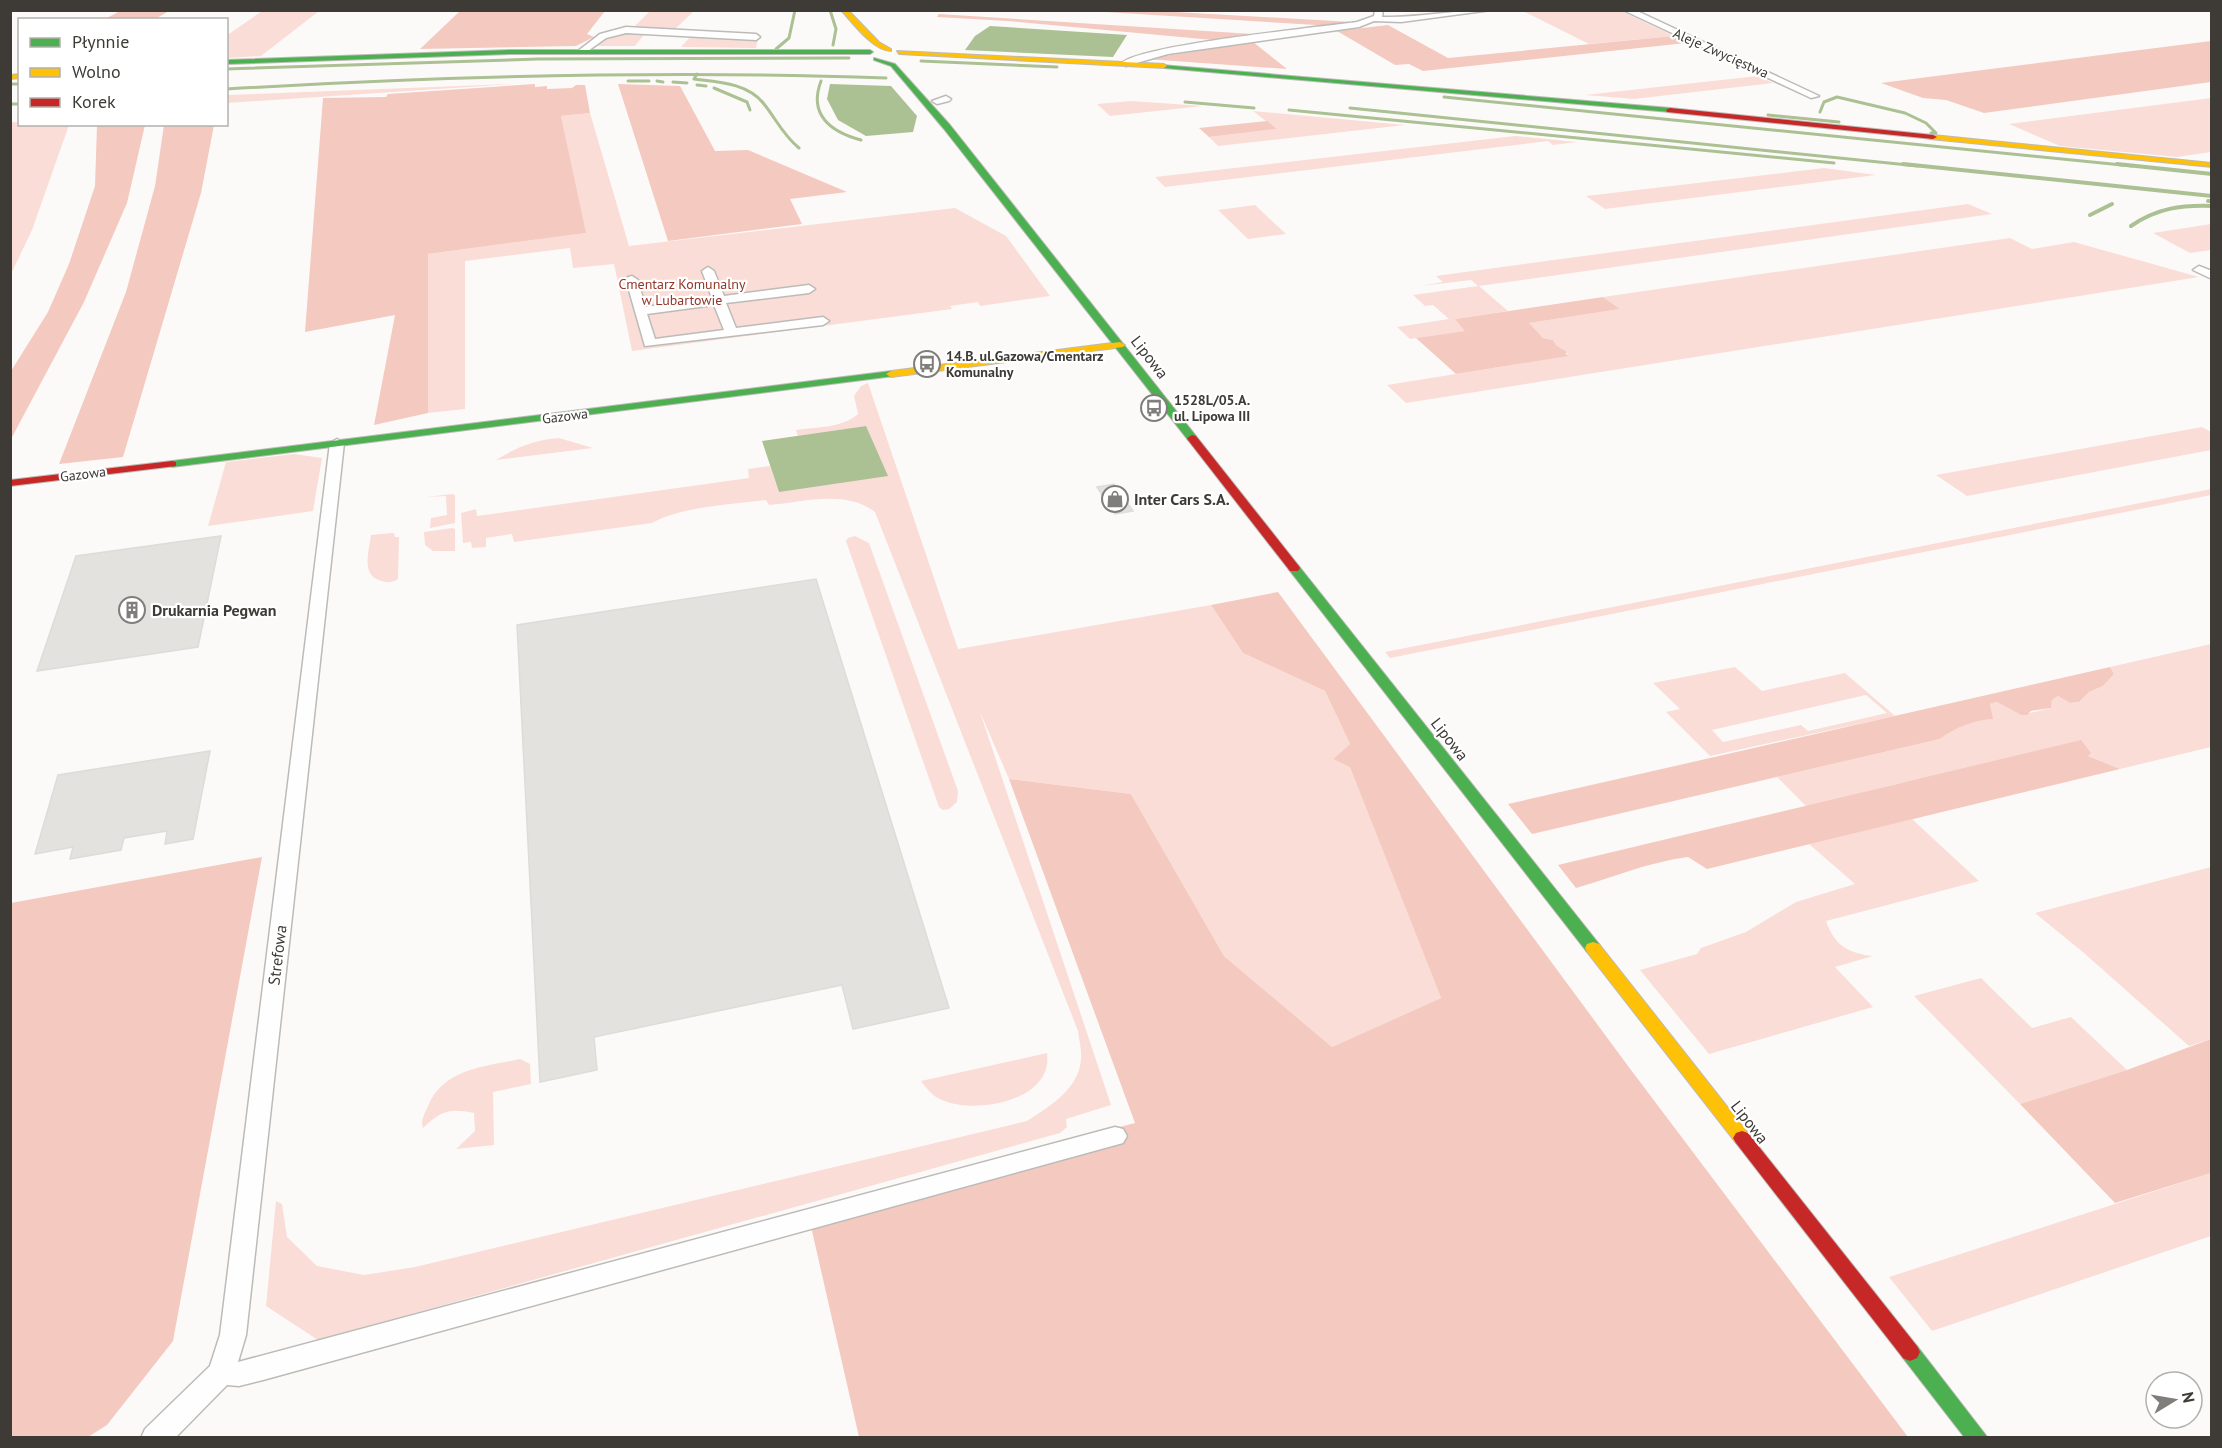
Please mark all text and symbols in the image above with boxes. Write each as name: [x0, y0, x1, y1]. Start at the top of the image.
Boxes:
legend: [18, 18, 228, 126]
street label: Aleje Zwycięstwa: [1670, 24, 1772, 82]
text: Płynnie: [72, 30, 129, 53]
text: Wolno: [72, 60, 121, 83]
text: Korek: [72, 90, 116, 113]
park label: Cmentarz Komunalny w Lubartowie: [618, 275, 746, 309]
street label: Lipowa: [1127, 331, 1173, 383]
place label: 14.B. ul.Gazowa/Cmentarz Komunalny: [946, 347, 1103, 381]
bus stop icon: 14.B. ul.Gazowa/Cmentarz Komunalny: [912, 349, 942, 379]
place label: 1528L/05.A. ul. Lipowa III: [1174, 391, 1250, 425]
bus stop icon: 1528L/05.A. ul. Lipowa III: [1139, 393, 1169, 423]
street label: Gazowa: [541, 404, 589, 428]
street label: Gazowa: [59, 462, 107, 486]
shop icon: Inter Cars S.A.: [1100, 484, 1130, 514]
place label: Inter Cars S.A.: [1134, 489, 1230, 509]
building icon: Drukarnia Pegwan: [117, 595, 147, 625]
place label: Drukarnia Pegwan: [152, 600, 276, 620]
street label: Lipowa: [1427, 713, 1473, 765]
street label: Strefowa: [263, 924, 291, 986]
street label: Lipowa: [1727, 1096, 1773, 1148]
north arrow: [2144, 1370, 2204, 1430]
text: N: [2178, 1390, 2200, 1404]

